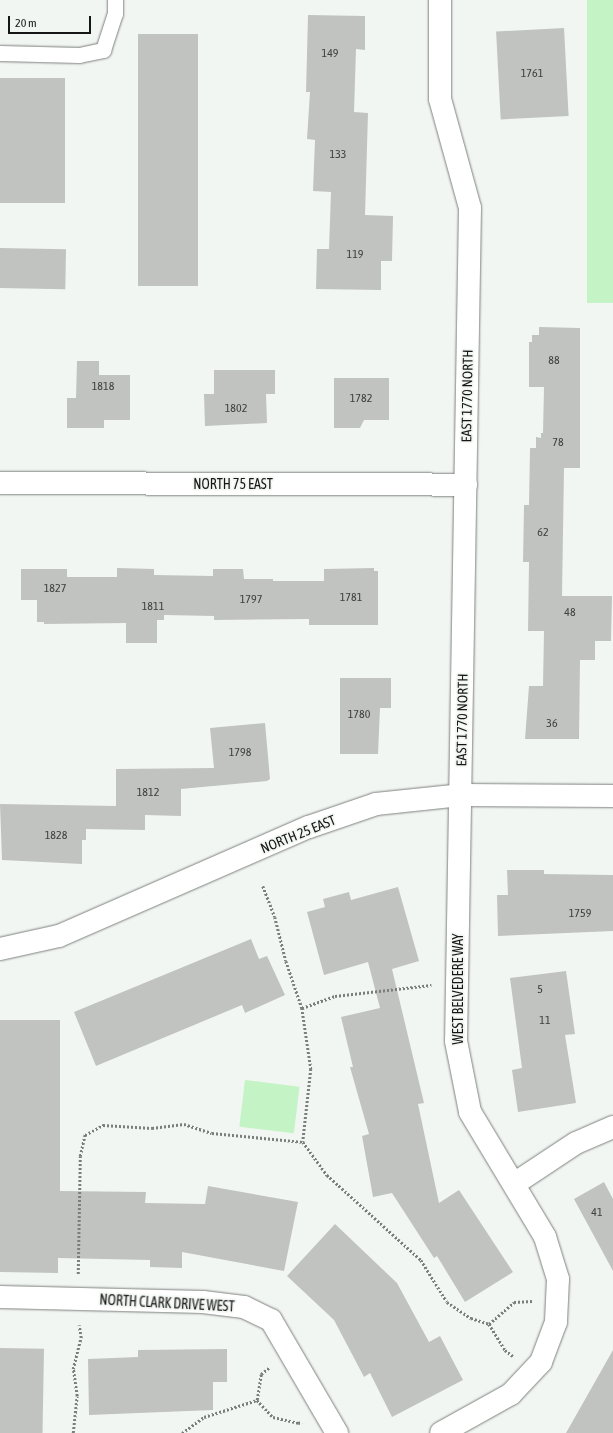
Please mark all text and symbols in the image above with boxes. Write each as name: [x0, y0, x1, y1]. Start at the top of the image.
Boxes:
scale bar: [10, 8, 93, 34]
text: 20 m: [15, 16, 37, 30]
house number: 149: [322, 47, 338, 61]
house number: 1761: [521, 67, 543, 81]
house number: 133: [330, 148, 346, 162]
house number: 119: [347, 248, 363, 262]
street label: EAST 1770 NORTH: [458, 349, 476, 443]
house number: 88: [548, 354, 560, 368]
house number: 1818: [92, 380, 114, 394]
house number: 1782: [350, 392, 372, 406]
house number: 1802: [225, 402, 247, 416]
house number: 78: [552, 436, 564, 450]
street label: NORTH 75 EAST: [193, 476, 273, 492]
house number: 62: [537, 526, 549, 540]
house number: 1827: [44, 582, 66, 596]
house number: 1781: [340, 591, 362, 605]
house number: 1797: [240, 593, 262, 607]
house number: 1811: [142, 600, 164, 614]
house number: 48: [564, 606, 576, 620]
street label: EAST 1770 NORTH: [453, 673, 471, 767]
house number: 1780: [348, 708, 370, 722]
house number: 36: [546, 717, 558, 731]
house number: 1798: [229, 746, 251, 760]
house number: 1812: [137, 786, 159, 800]
street label: NORTH 25 EAST: [258, 811, 338, 857]
house number: 1828: [45, 829, 67, 843]
house number: 1759: [569, 907, 591, 921]
street label: WEST BELVEDERE WAY: [450, 933, 466, 1045]
house number: 5: [537, 983, 543, 997]
house number: 11: [539, 1014, 551, 1028]
house number: 41: [591, 1206, 603, 1220]
street label: NORTH CLARK DRIVE WEST: [99, 1291, 235, 1315]

